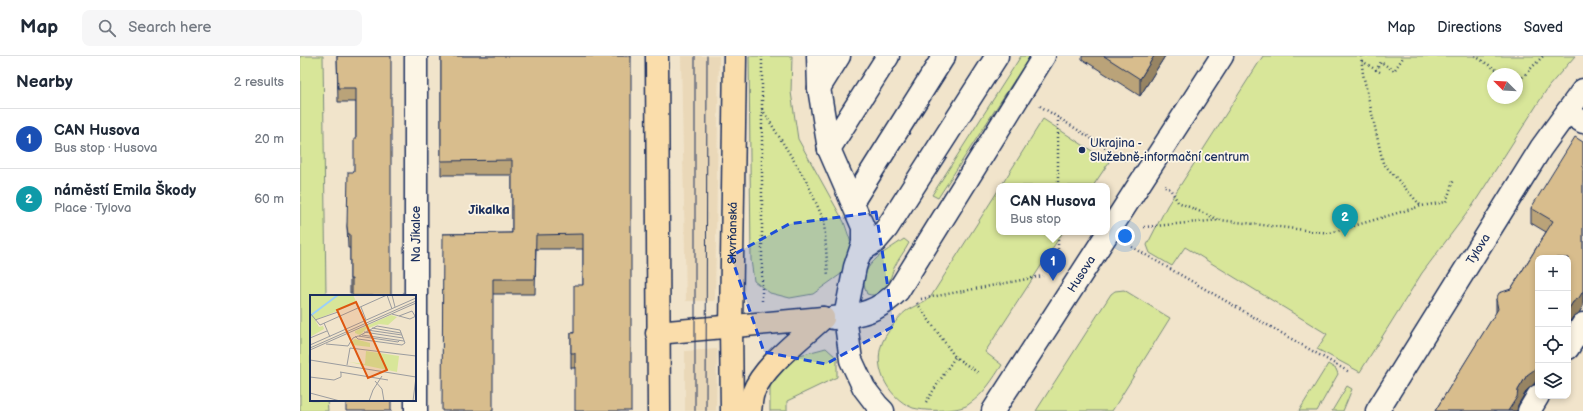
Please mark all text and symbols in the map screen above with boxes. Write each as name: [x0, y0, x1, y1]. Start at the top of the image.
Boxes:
search box: [82, 10, 362, 46]
text: Map: [20, 16, 58, 39]
icon: search: [96, 17, 118, 39]
text: Search here: [128, 18, 211, 37]
text: Map: [1387, 19, 1415, 36]
text: Directions: [1437, 19, 1502, 36]
text: Saved: [1524, 19, 1563, 36]
north arrow: [1487, 68, 1523, 104]
text: Nearby: [16, 72, 73, 92]
text: 2 results: [234, 74, 284, 90]
text: CAN Husova: [54, 121, 140, 140]
text: 1: [26, 131, 32, 147]
text: 20 m: [254, 131, 284, 147]
place label: Ukrajina - Služebně-informační centrum: [1090, 136, 1249, 165]
text: Bus stop · Husova: [54, 140, 157, 156]
marker: Ukrajina - Služebně-informační centrum: [1077, 145, 1087, 155]
text: náměstí Emila Škody: [54, 181, 196, 200]
popup: [996, 183, 1110, 235]
text: 2: [25, 191, 33, 207]
text: 60 m: [254, 191, 284, 207]
text: CAN Husova: [1010, 192, 1096, 211]
text: Place · Tylova: [54, 200, 131, 216]
district label: Jikalka: [468, 202, 510, 218]
street label: Skvrňanská: [725, 202, 741, 264]
pin: 2: [1332, 204, 1358, 237]
street label: Na Jíkalce: [409, 206, 424, 262]
text: Bus stop: [1010, 211, 1061, 227]
your location: [1115, 226, 1135, 246]
street label: Tylova: [1463, 231, 1494, 267]
pin: 1: [1040, 248, 1066, 281]
street label: Husova: [1064, 253, 1099, 295]
map controls: [1535, 255, 1571, 399]
button: +: [1535, 255, 1571, 291]
button: −: [1535, 291, 1571, 327]
inset map: [310, 295, 416, 401]
button: locate: [1535, 327, 1571, 363]
button: layers: [1535, 363, 1571, 399]

